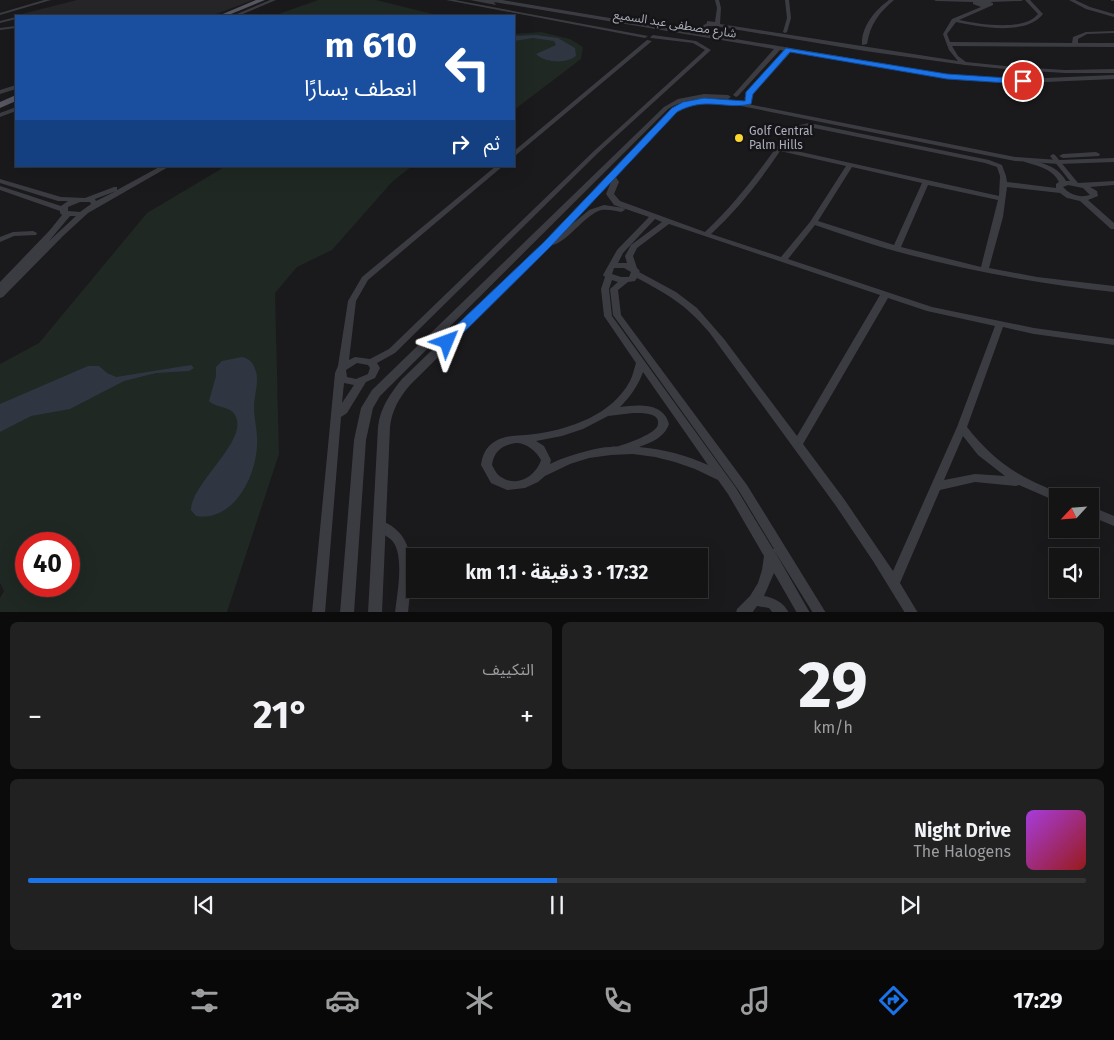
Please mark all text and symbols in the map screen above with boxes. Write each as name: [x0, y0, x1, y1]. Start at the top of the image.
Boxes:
street label: شارع مصطفى عبد السميع: [612, 7, 738, 43]
text: 610 m: [325, 24, 417, 66]
icon: left: [435, 35, 500, 100]
pin: [1002, 60, 1044, 102]
icon: arrive: [1009, 67, 1037, 95]
text: انعطف يسارًا: [304, 75, 417, 102]
place label: Golf Central Palm Hills: [749, 124, 813, 152]
icon: right: [446, 130, 474, 158]
text: ثم: [484, 132, 500, 155]
marker: Golf Central Palm Hills: [733, 132, 745, 144]
position arrow: [420, 315, 472, 367]
north arrow: [1049, 488, 1099, 538]
map controls: [1049, 488, 1099, 598]
speed limit sign: 40: [15, 532, 80, 597]
button: sound: [1049, 548, 1099, 598]
text: 17:32 · 3 دقيقة · 1.1 km: [466, 561, 648, 584]
text: 29: [798, 646, 868, 724]
text: التكييف: [482, 660, 534, 679]
text: 21°: [253, 692, 309, 738]
text: −: [28, 700, 42, 733]
text: +: [520, 700, 534, 733]
text: km/h: [813, 718, 853, 737]
text: Night Drive: [914, 819, 1011, 842]
text: The Halogens: [913, 842, 1011, 861]
icon: previous: [190, 891, 218, 919]
icon: pause: [543, 891, 571, 919]
icon: next: [896, 891, 924, 919]
icon: filters: [187, 983, 222, 1018]
icon: car: [325, 983, 360, 1018]
icon: climate: [462, 983, 497, 1018]
icon: phone: [600, 983, 635, 1018]
icon: music: [738, 983, 773, 1018]
icon: directions: [876, 983, 911, 1018]
text: 21°: [51, 987, 84, 1014]
text: 17:29: [1013, 987, 1063, 1014]

